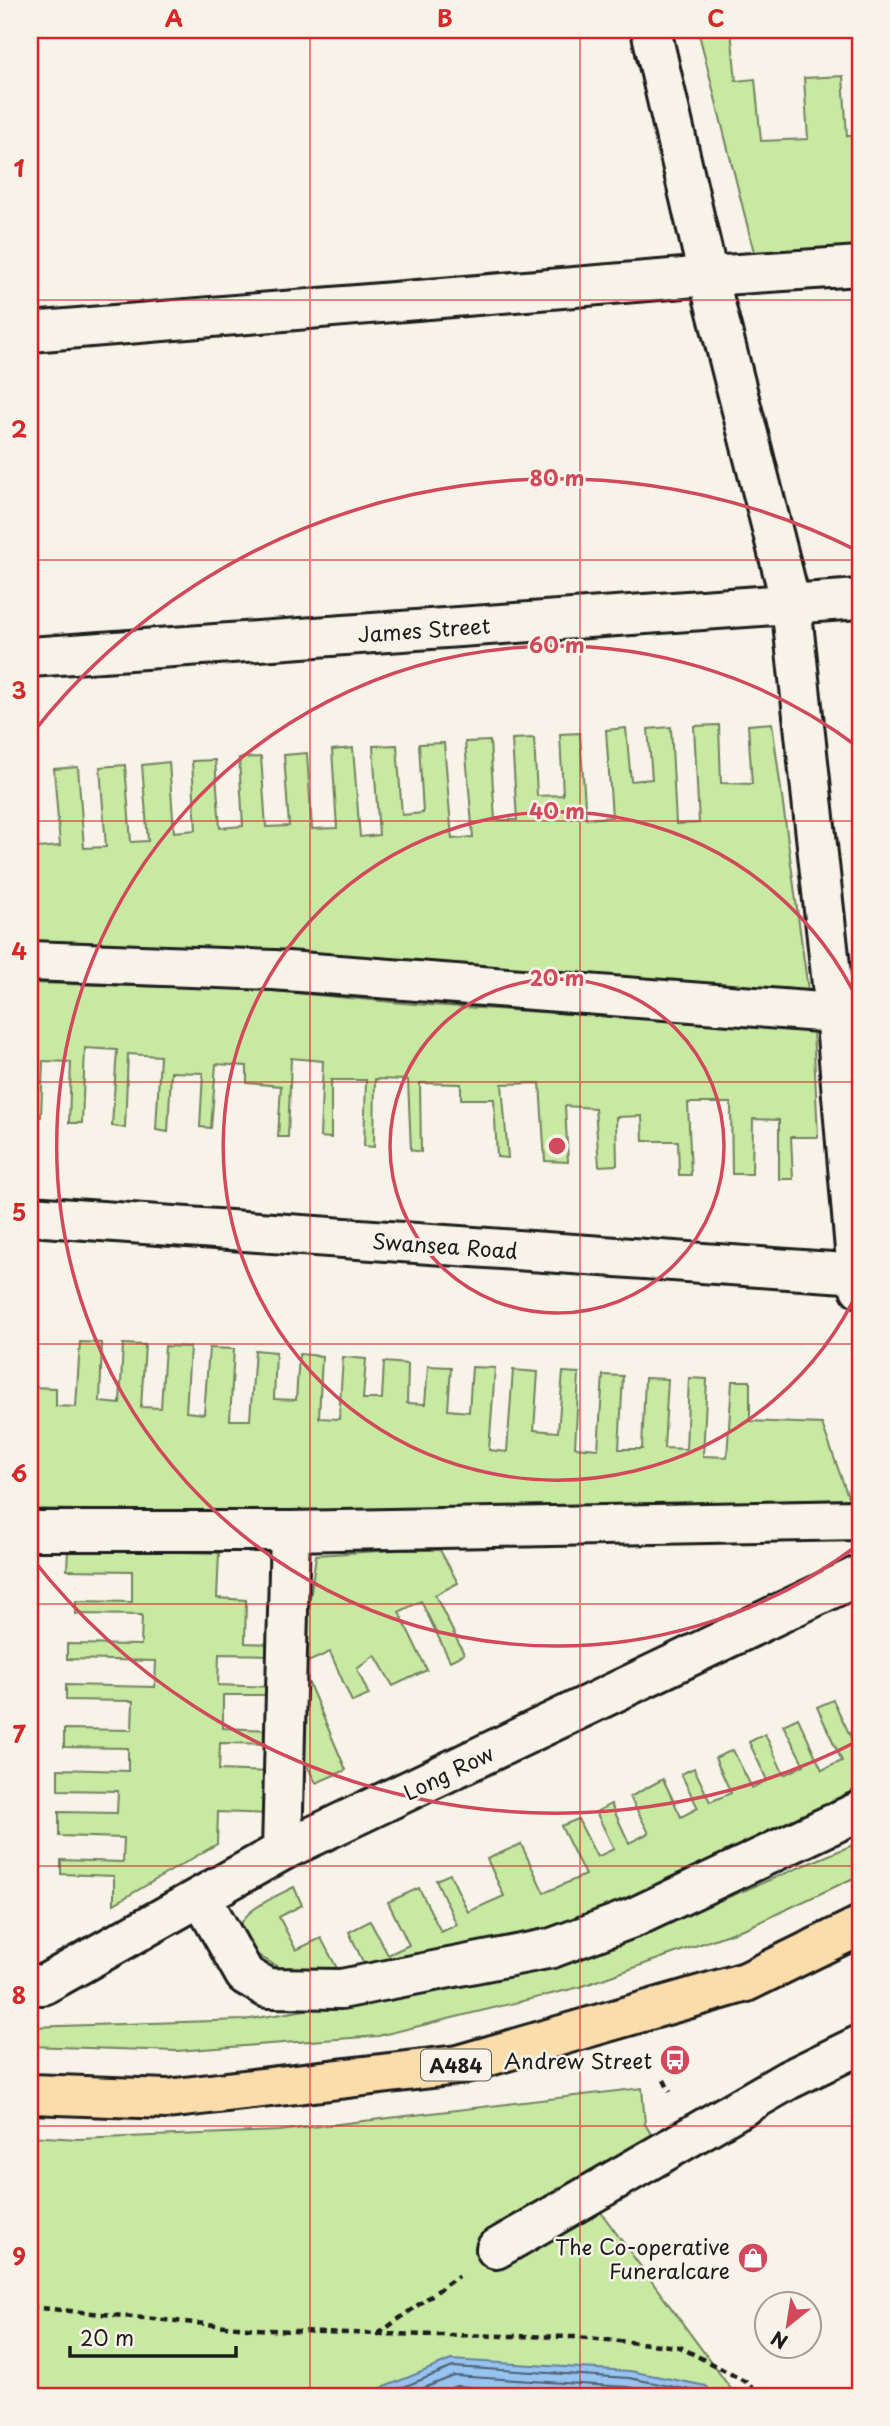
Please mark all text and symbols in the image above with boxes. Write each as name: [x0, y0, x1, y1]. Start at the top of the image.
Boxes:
text: A: [165, 0, 183, 35]
text: B: [437, 0, 453, 35]
text: C: [707, 0, 725, 35]
text: 1: [14, 150, 25, 185]
text: 2: [11, 411, 27, 446]
text: 80 m: [530, 461, 584, 493]
street label: James Street: [357, 608, 491, 650]
text: 60 m: [529, 628, 585, 660]
text: 3: [11, 672, 27, 707]
text: 40 m: [529, 794, 585, 826]
text: 4: [11, 933, 27, 968]
text: 20 m: [530, 961, 584, 993]
centre of rings: [545, 1134, 569, 1158]
text: 5: [12, 1194, 26, 1229]
street label: Swansea Road: [371, 1224, 519, 1266]
text: 6: [11, 1455, 27, 1490]
text: 7: [12, 1716, 26, 1751]
street label: Long Row: [398, 1736, 498, 1808]
text: 8: [12, 1977, 26, 2012]
bus stop icon: Andrew Street: [658, 2043, 692, 2077]
place label: Andrew Street: [504, 2044, 652, 2076]
road number: A484: [421, 2050, 491, 2080]
place label: The Co-operative Funeralcare: [555, 2230, 730, 2286]
text: 9: [12, 2238, 26, 2273]
shop icon: The Co-operative Funeralcare: [736, 2241, 770, 2275]
north arrow: [754, 2290, 824, 2360]
scale bar: [70, 2314, 236, 2358]
text: 20 m: [80, 2321, 134, 2353]
text: N: [765, 2325, 793, 2356]

